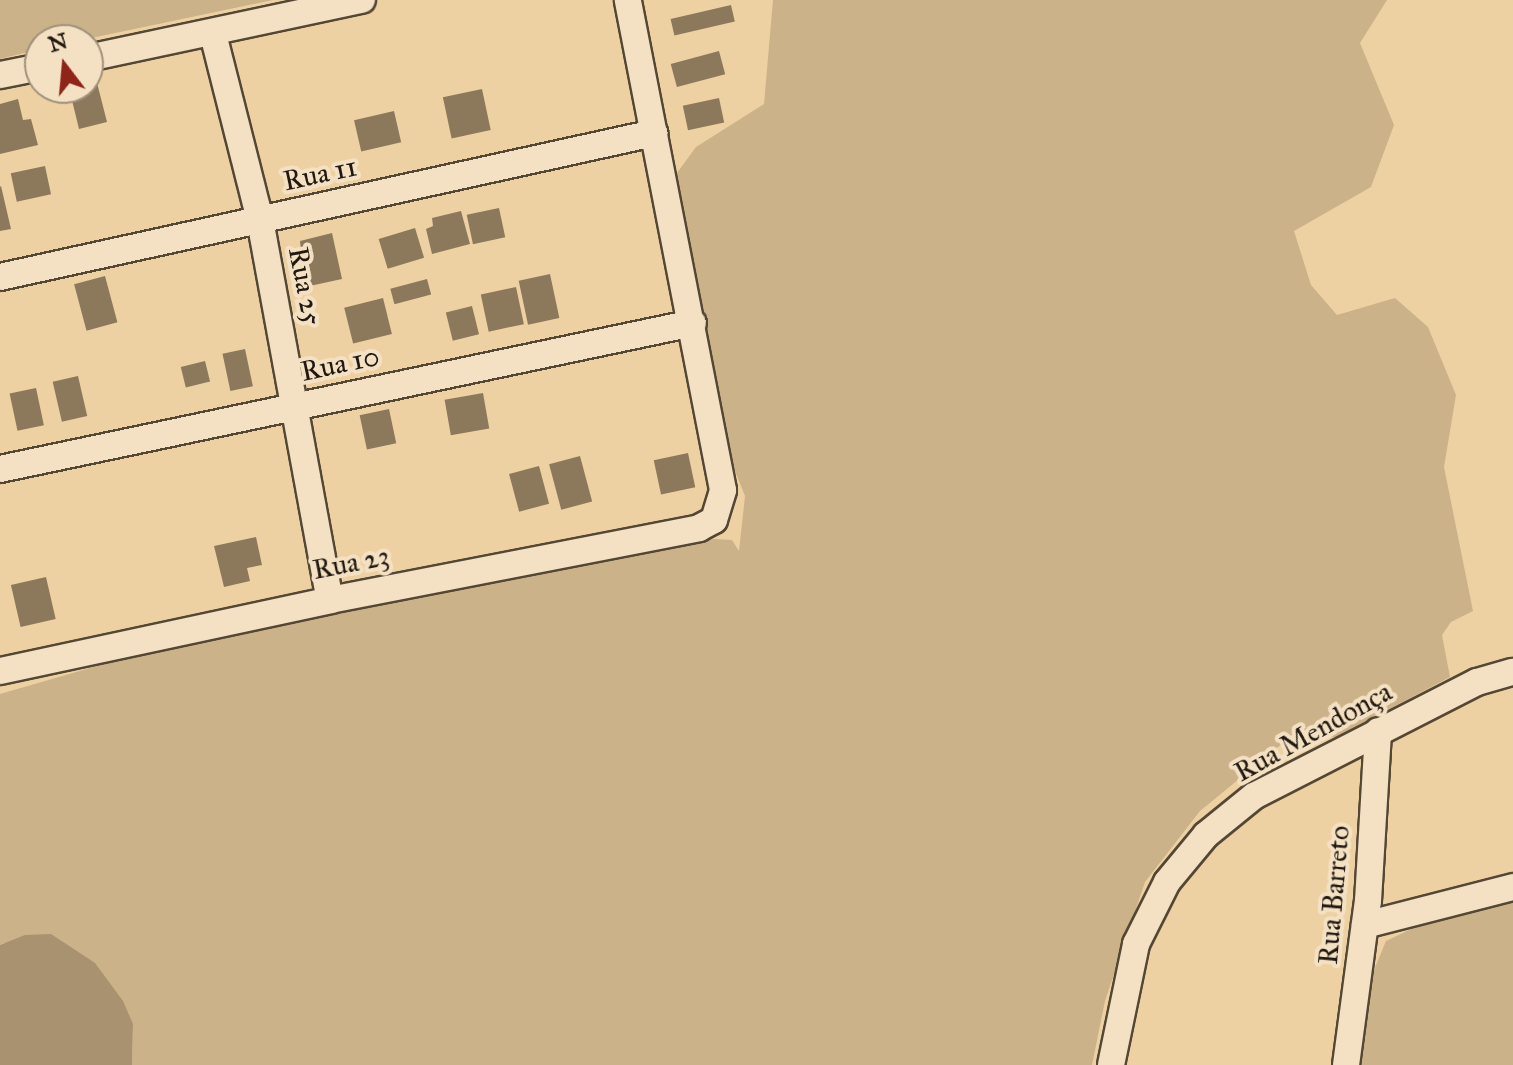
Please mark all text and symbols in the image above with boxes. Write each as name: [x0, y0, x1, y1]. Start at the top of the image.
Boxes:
north arrow: [24, 24, 104, 104]
text: N: [45, 27, 70, 58]
street label: Rua 11: [280, 150, 360, 198]
street label: Rua 25: [281, 244, 329, 328]
street label: Rua 10: [298, 339, 382, 389]
street label: Rua 23: [310, 539, 392, 587]
street label: Rua Mendonça: [1228, 675, 1398, 789]
street label: Rua Barreto: [1311, 824, 1357, 966]

